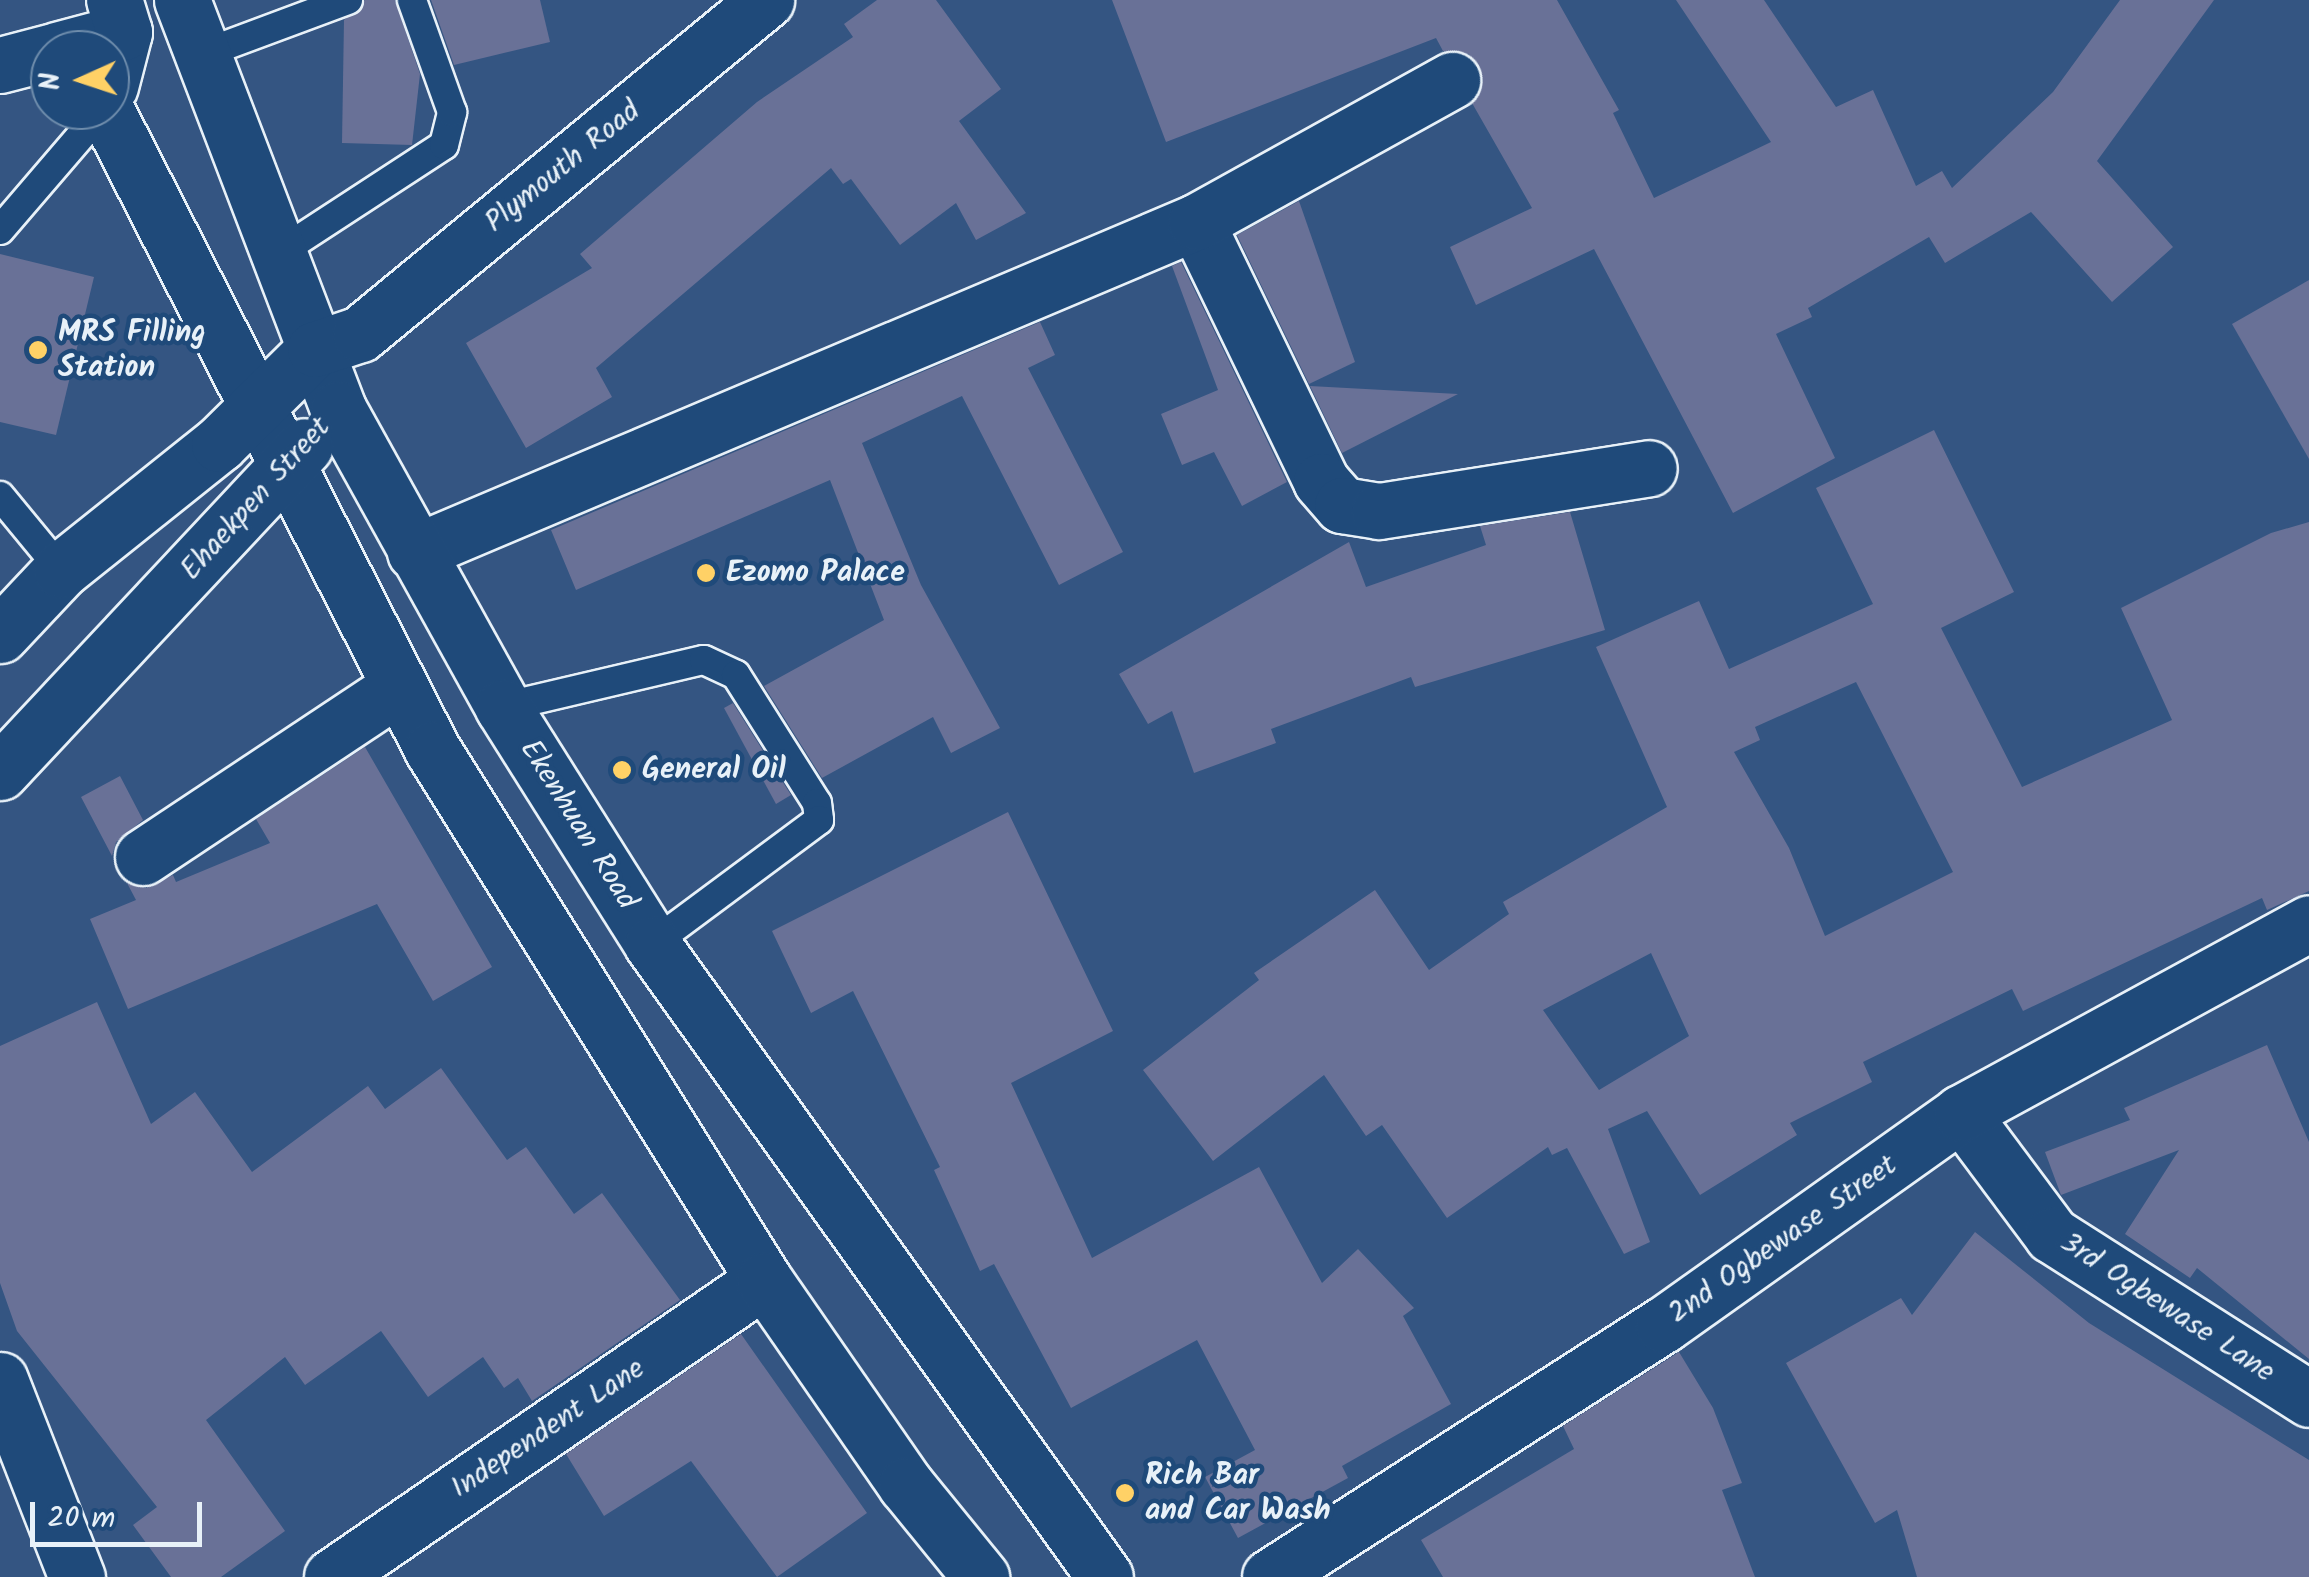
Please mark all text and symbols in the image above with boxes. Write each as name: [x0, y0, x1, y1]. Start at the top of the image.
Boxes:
north arrow: [30, 30, 130, 130]
text: N: [29, 71, 74, 92]
street label: Plymouth Road: [478, 93, 648, 241]
place label: MRS Filling Station: [58, 315, 206, 386]
marker: MRS Filling Station: [27, 339, 49, 361]
street label: Ehaekpen Street: [173, 410, 339, 588]
place label: Ezomo Palace: [726, 555, 905, 591]
marker: Ezomo Palace: [695, 562, 717, 584]
street label: Ekenhuan Road: [511, 733, 645, 917]
place label: General Oil: [642, 752, 786, 788]
marker: General Oil: [611, 759, 633, 781]
street label: 2nd Ogbewase Street: [1662, 1148, 1904, 1332]
street label: 3rd Ogbewase Lane: [2053, 1225, 2281, 1391]
street label: Independent Lane: [444, 1351, 652, 1507]
place label: Rich Bar and Car Wash: [1145, 1458, 1331, 1528]
scale bar: [35, 1482, 208, 1544]
marker: Rich Bar and Car Wash: [1114, 1482, 1136, 1504]
text: 20 m: [47, 1495, 115, 1543]

